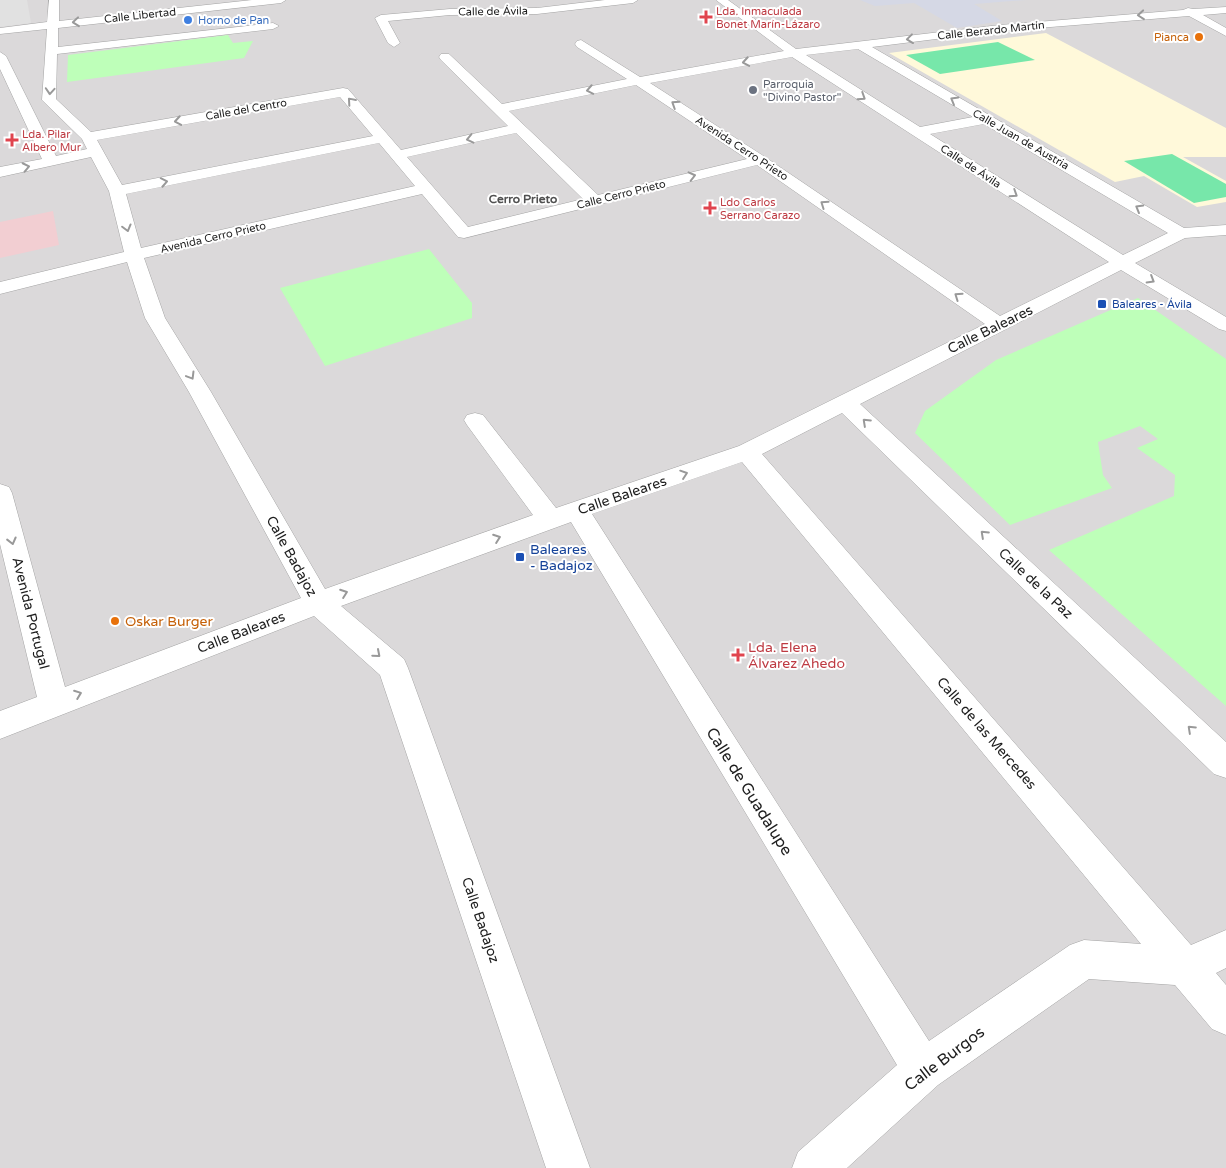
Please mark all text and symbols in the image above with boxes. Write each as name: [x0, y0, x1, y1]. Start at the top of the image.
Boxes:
street label: Calle de Ávila: [458, 3, 528, 19]
street label: Calle Libertad: [103, 5, 177, 26]
place label: Lda. Inmaculada Bonet Marín-Lázaro: [716, 5, 820, 31]
one-way arrow: [1137, 9, 1145, 20]
marker: Lda. Inmaculada Bonet Marín-Lázaro: [700, 11, 712, 23]
marker: Horno de Pan: [182, 14, 194, 26]
place label: Horno de Pan: [198, 14, 269, 27]
one-way arrow: [72, 16, 80, 27]
street label: Calle Berardo Martín: [937, 18, 1045, 43]
place label: Pianca: [1154, 31, 1189, 44]
marker: Pianca: [1193, 31, 1205, 43]
one-way arrow: [905, 33, 913, 44]
one-way arrow: [741, 56, 750, 66]
place label: Parroquia "Divino Pastor": [763, 78, 841, 104]
one-way arrow: [586, 84, 595, 95]
marker: Parroquia "Divino Pastor": [747, 84, 759, 96]
one-way arrow: [44, 87, 55, 95]
one-way arrow: [857, 91, 866, 100]
street label: Calle del Centro: [204, 96, 288, 123]
one-way arrow: [950, 96, 959, 106]
one-way arrow: [348, 98, 357, 107]
one-way arrow: [671, 101, 680, 111]
street label: Calle Juan de Austria: [970, 106, 1071, 172]
street label: Avenida Cerro Prieto: [693, 114, 791, 183]
one-way arrow: [173, 116, 182, 126]
place label: Lda. Pilar Albero Mur: [22, 128, 82, 154]
one-way arrow: [465, 133, 474, 144]
marker: Lda. Pilar Albero Mur: [6, 134, 18, 146]
street label: Calle de Ávila: [938, 141, 1004, 191]
one-way arrow: [21, 162, 30, 173]
one-way arrow: [688, 171, 697, 182]
one-way arrow: [160, 177, 169, 187]
street label: Calle Cerro Prieto: [575, 177, 667, 212]
one-way arrow: [1008, 188, 1018, 197]
district label: Cerro Prieto: [489, 192, 557, 206]
place label: Ldo Carlos Serrano Carazo: [720, 196, 801, 222]
one-way arrow: [821, 201, 830, 210]
marker: Ldo Carlos Serrano Carazo: [704, 202, 716, 214]
one-way arrow: [1136, 205, 1145, 215]
street label: Avenida Cerro Prieto: [159, 219, 267, 256]
one-way arrow: [121, 224, 131, 232]
one-way arrow: [1146, 274, 1155, 284]
one-way arrow: [955, 293, 964, 302]
place label: Baleares - Ávila: [1112, 297, 1192, 311]
marker: Baleares - Ávila: [1096, 298, 1108, 310]
street label: Calle Baleares: [945, 301, 1036, 357]
one-way arrow: [184, 371, 194, 380]
one-way arrow: [862, 419, 871, 428]
one-way arrow: [679, 470, 687, 480]
street label: Calle Baleares: [576, 472, 669, 519]
street label: Calle Badajoz: [262, 513, 321, 599]
one-way arrow: [980, 530, 989, 539]
one-way arrow: [492, 534, 501, 544]
one-way arrow: [6, 536, 17, 545]
place label: Baleares - Badajoz: [530, 541, 593, 574]
street label: Calle de la Paz: [995, 545, 1076, 622]
marker: Baleares - Badajoz: [514, 551, 526, 563]
street label: Avenida Portugal: [8, 555, 53, 671]
one-way arrow: [340, 589, 348, 599]
street label: Calle Baleares: [195, 608, 288, 657]
place label: Oskar Burger: [125, 613, 213, 630]
marker: Oskar Burger: [109, 615, 121, 627]
place label: Lda. Elena Álvarez Ahedo: [748, 639, 845, 672]
one-way arrow: [371, 648, 380, 657]
marker: Lda. Elena Álvarez Ahedo: [732, 649, 744, 661]
street label: Calle de las Mercedes: [933, 674, 1040, 793]
one-way arrow: [73, 690, 82, 701]
street label: Calle de Guadalupe: [702, 724, 797, 859]
one-way arrow: [1187, 726, 1196, 735]
street label: Calle Badajoz: [458, 875, 503, 965]
street label: Calle Burgos: [900, 1022, 989, 1095]

